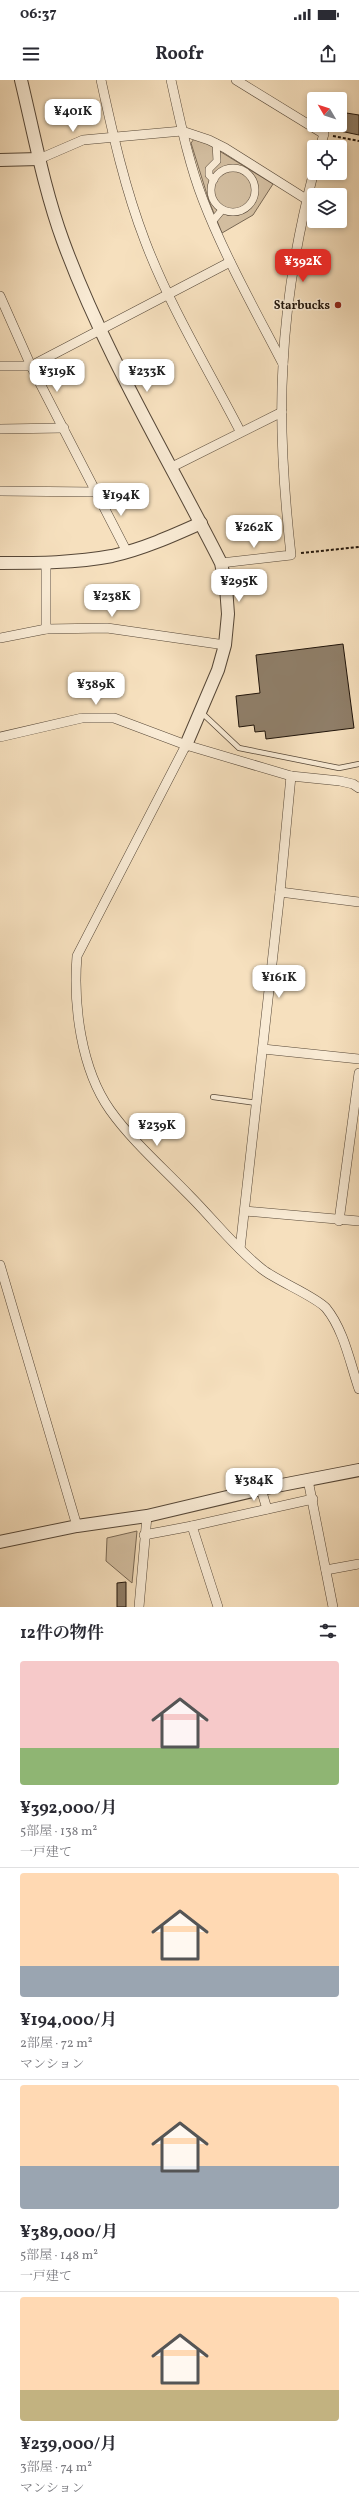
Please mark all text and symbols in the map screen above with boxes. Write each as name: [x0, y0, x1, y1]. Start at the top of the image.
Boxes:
text: 06:37: [20, 4, 57, 25]
text: Roofr: [155, 42, 204, 67]
icon: menu: [20, 43, 42, 65]
icon: share: [317, 43, 339, 65]
north arrow: [307, 92, 347, 132]
map controls: [307, 92, 347, 228]
pin: ¥401K: [45, 99, 101, 133]
text: ¥401K: [54, 103, 92, 121]
button: locate: [307, 140, 347, 180]
button: layers: [307, 188, 347, 228]
pin: ¥392K: [275, 249, 331, 283]
text: ¥392K: [284, 253, 322, 271]
place label: Starbucks: [274, 298, 330, 314]
marker: Starbucks: [333, 300, 343, 310]
pin: ¥319K: [29, 359, 85, 393]
pin: ¥233K: [119, 359, 175, 393]
text: ¥319K: [39, 363, 75, 381]
text: ¥233K: [128, 363, 166, 381]
pin: ¥194K: [93, 483, 149, 517]
text: ¥194K: [102, 487, 140, 505]
pin: ¥262K: [226, 515, 282, 549]
text: ¥262K: [235, 519, 273, 537]
pin: ¥295K: [211, 569, 267, 603]
text: ¥295K: [220, 573, 258, 591]
pin: ¥238K: [84, 584, 140, 618]
text: ¥238K: [93, 588, 131, 606]
pin: ¥389K: [68, 672, 124, 706]
text: ¥389K: [77, 676, 115, 694]
pin: ¥161K: [251, 965, 307, 999]
text: ¥161K: [261, 969, 297, 987]
pin: ¥239K: [129, 1113, 185, 1147]
text: ¥239K: [138, 1117, 176, 1135]
pin: ¥384K: [226, 1468, 282, 1502]
text: ¥384K: [235, 1472, 273, 1490]
icon: filters: [317, 1620, 339, 1642]
text: 12件の物件: [20, 1622, 104, 1645]
icon: home: [144, 1687, 216, 1759]
text: ¥392,000/月: [20, 1797, 118, 1820]
text: 5部屋 · 138 m²: [20, 1823, 97, 1841]
text: 一戸建て: [20, 1844, 72, 1862]
icon: home: [144, 1899, 216, 1971]
text: ¥194,000/月: [20, 2009, 117, 2032]
text: 2部屋 · 72 m²: [20, 2035, 93, 2053]
text: マンション: [20, 2056, 84, 2074]
icon: home: [144, 2111, 216, 2183]
text: ¥389,000/月: [20, 2221, 118, 2244]
text: 5部屋 · 148 m²: [20, 2247, 98, 2265]
text: 一戸建て: [20, 2268, 72, 2286]
icon: home: [144, 2323, 216, 2395]
text: ¥239,000/月: [20, 2433, 117, 2456]
text: 3部屋 · 74 m²: [20, 2459, 92, 2477]
text: マンション: [20, 2480, 84, 2498]

